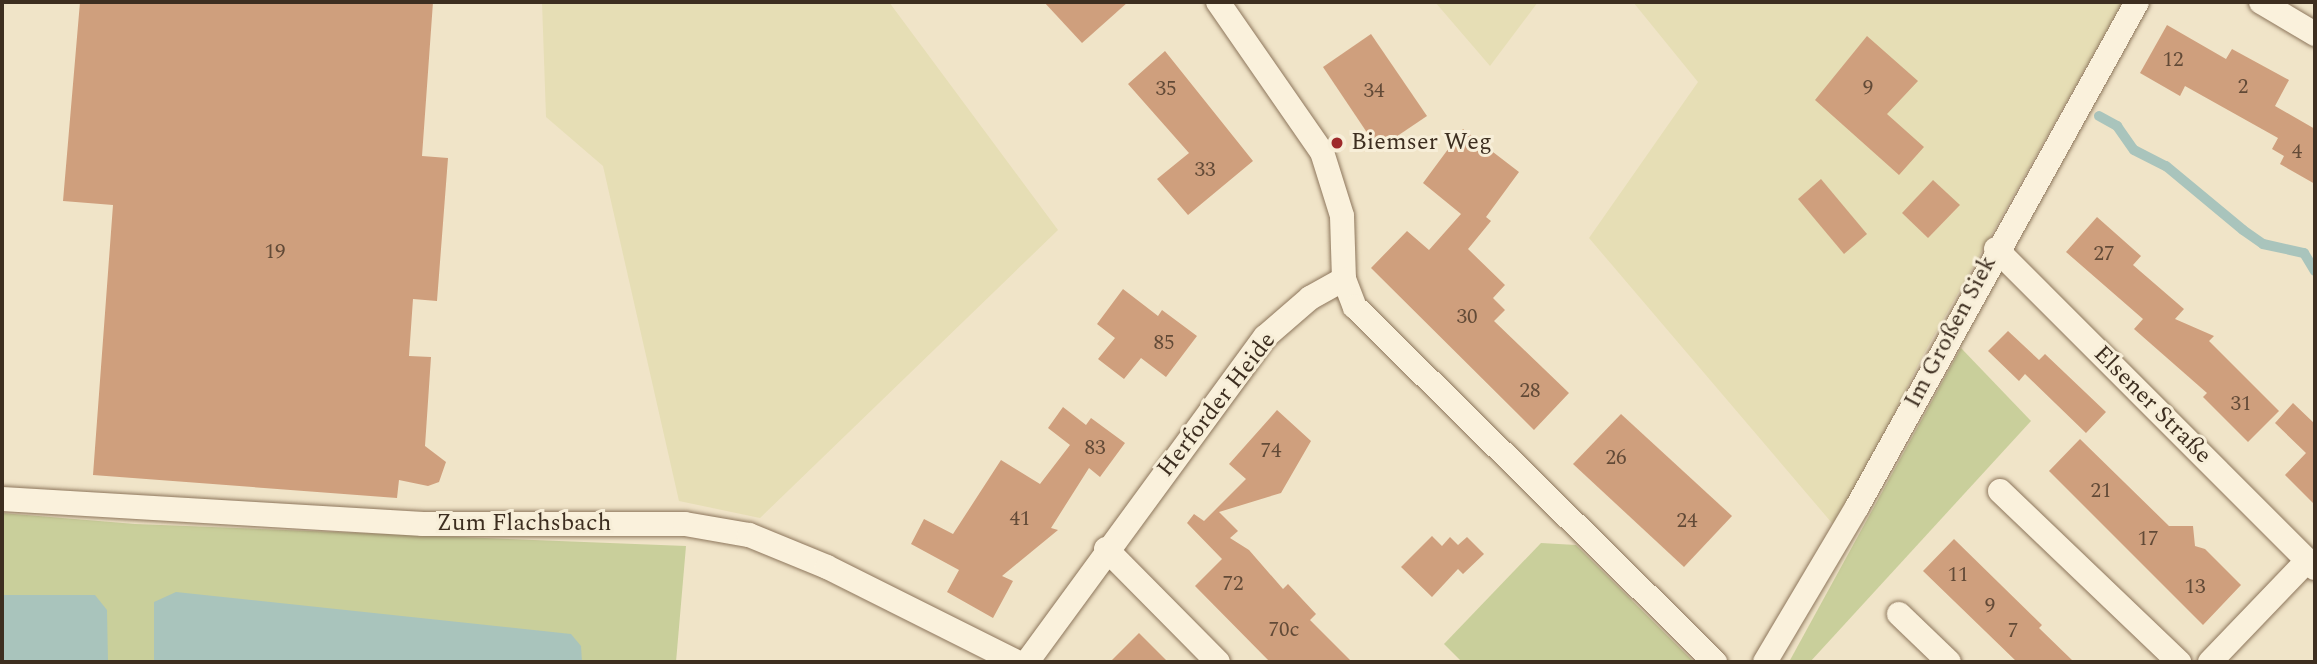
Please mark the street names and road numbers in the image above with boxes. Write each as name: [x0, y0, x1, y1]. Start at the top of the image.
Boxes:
street label: Im Großen Siek: [1899, 251, 2003, 413]
street label: Herforder Heide: [1152, 327, 1282, 483]
street label: Elsener Straße: [2087, 340, 2217, 470]
street label: Zum Flachsbach: [436, 510, 612, 538]

